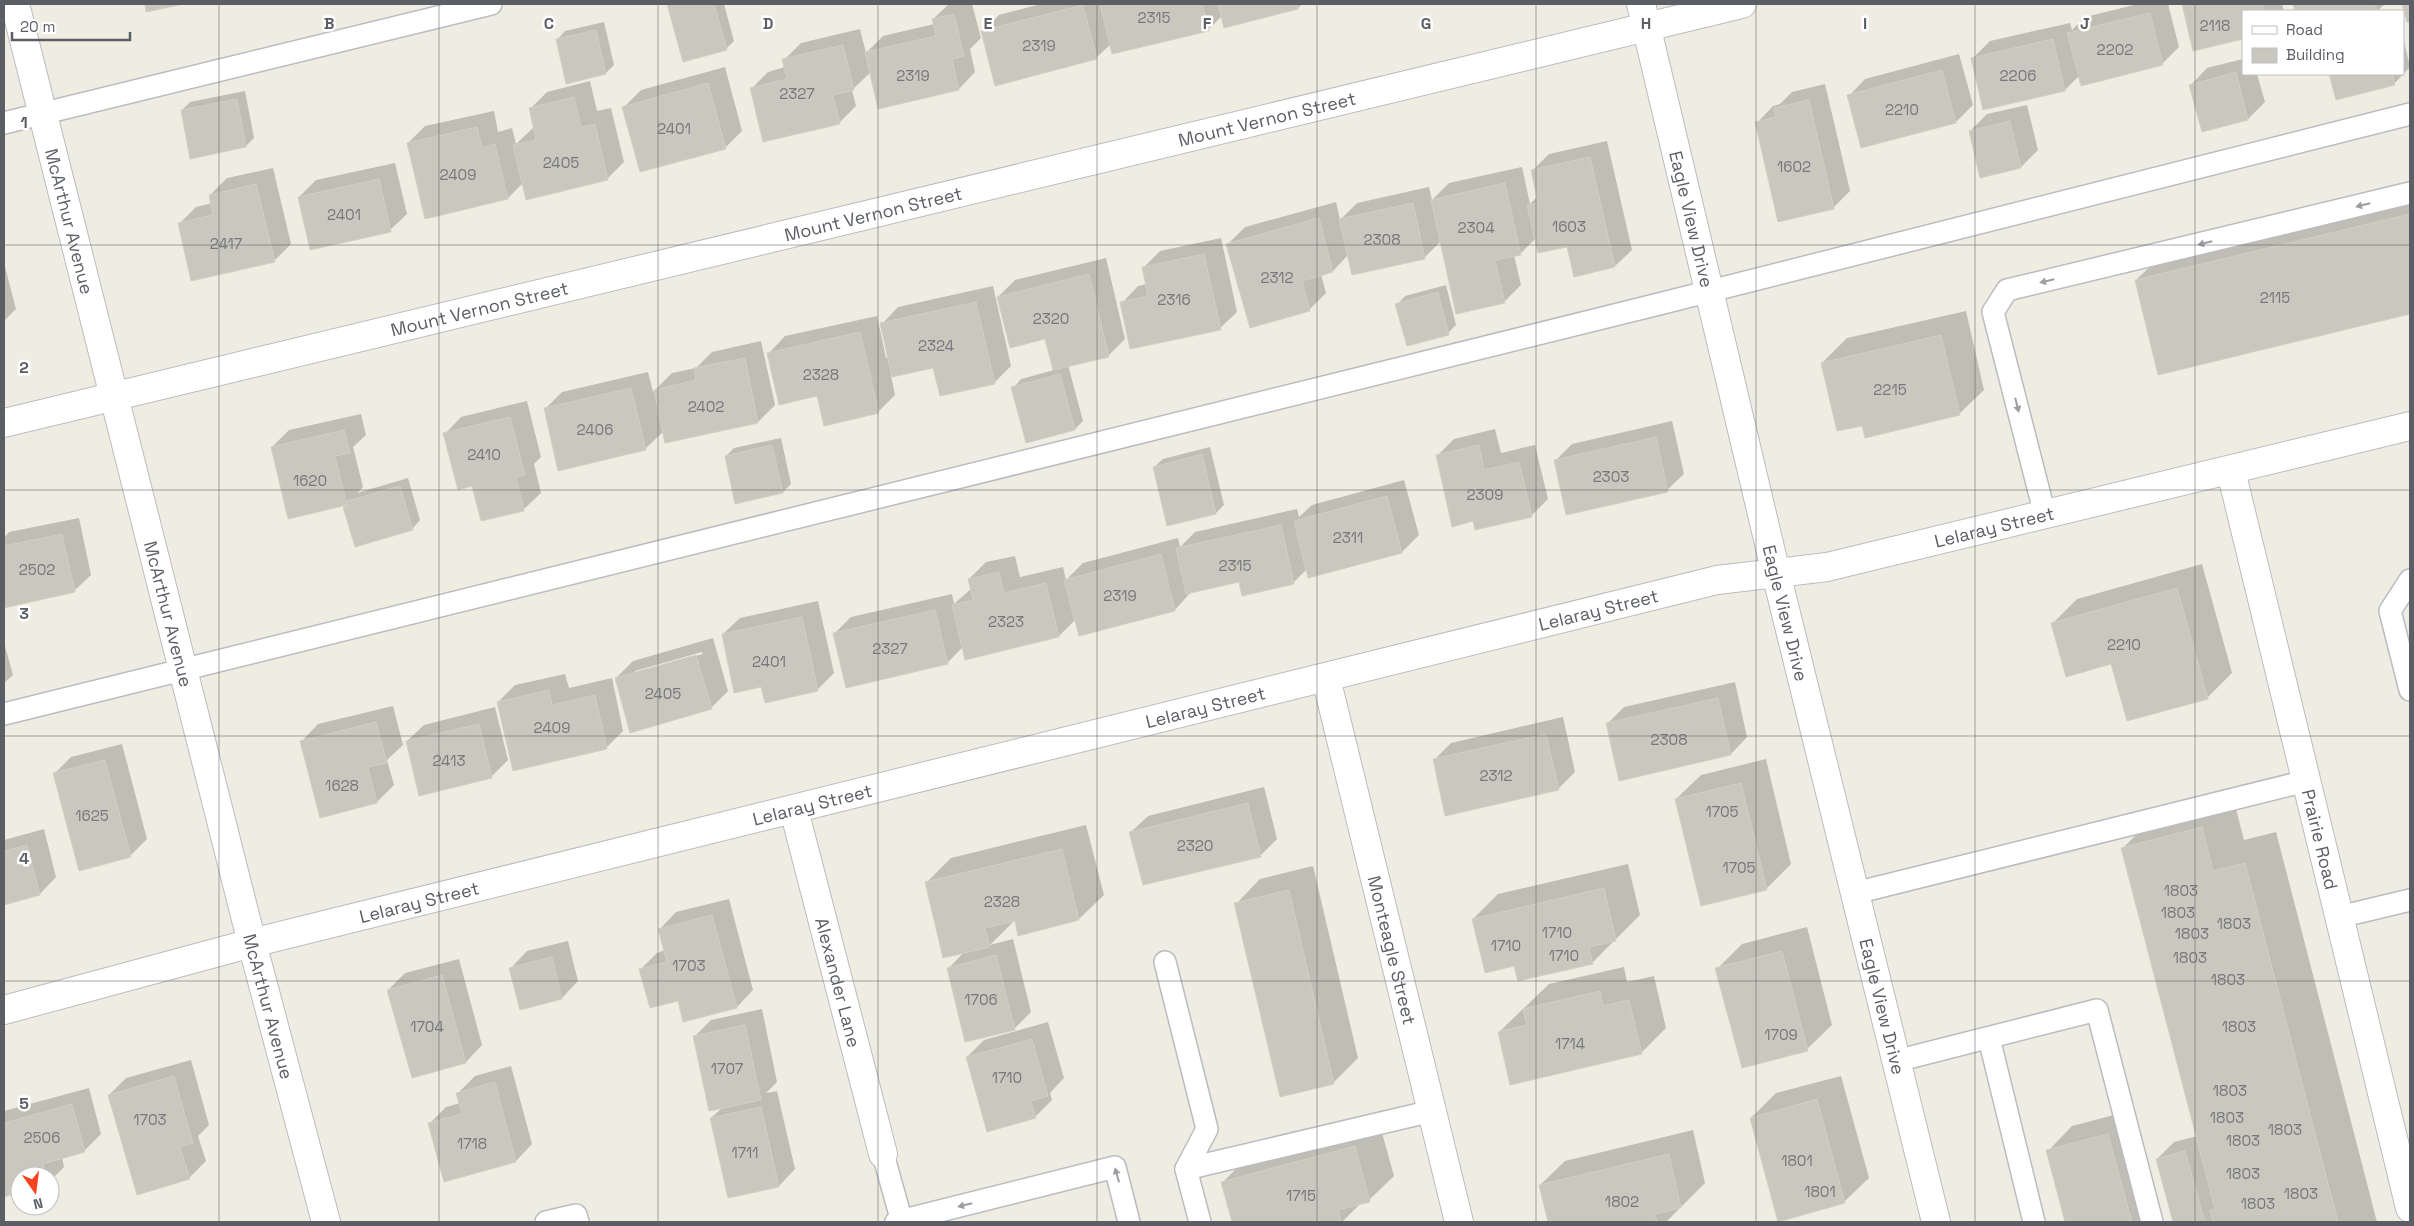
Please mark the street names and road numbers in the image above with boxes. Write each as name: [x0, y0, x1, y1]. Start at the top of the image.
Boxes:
street label: Mount Vernon Street: [1176, 86, 1358, 151]
street label: McArthur Avenue: [40, 146, 99, 296]
street label: Eagle View Drive: [1665, 148, 1719, 290]
street label: Mount Vernon Street: [782, 181, 964, 246]
street label: Mount Vernon Street: [388, 276, 571, 341]
street label: Lelaray Street: [1932, 501, 2056, 552]
street label: McArthur Avenue: [139, 539, 198, 689]
street label: Eagle View Drive: [1758, 543, 1814, 684]
street label: Lelaray Street: [1536, 583, 1661, 635]
street label: Lelaray Street: [1143, 681, 1268, 733]
street label: Lelaray Street: [750, 778, 874, 830]
street label: Prairie Road: [2297, 787, 2344, 892]
street label: Monteagle Street: [1363, 873, 1422, 1027]
street label: Lelaray Street: [357, 876, 481, 928]
street label: Alexander Lane: [811, 915, 866, 1050]
street label: McArthur Avenue: [239, 931, 299, 1082]
street label: Eagle View Drive: [1855, 936, 1911, 1077]

